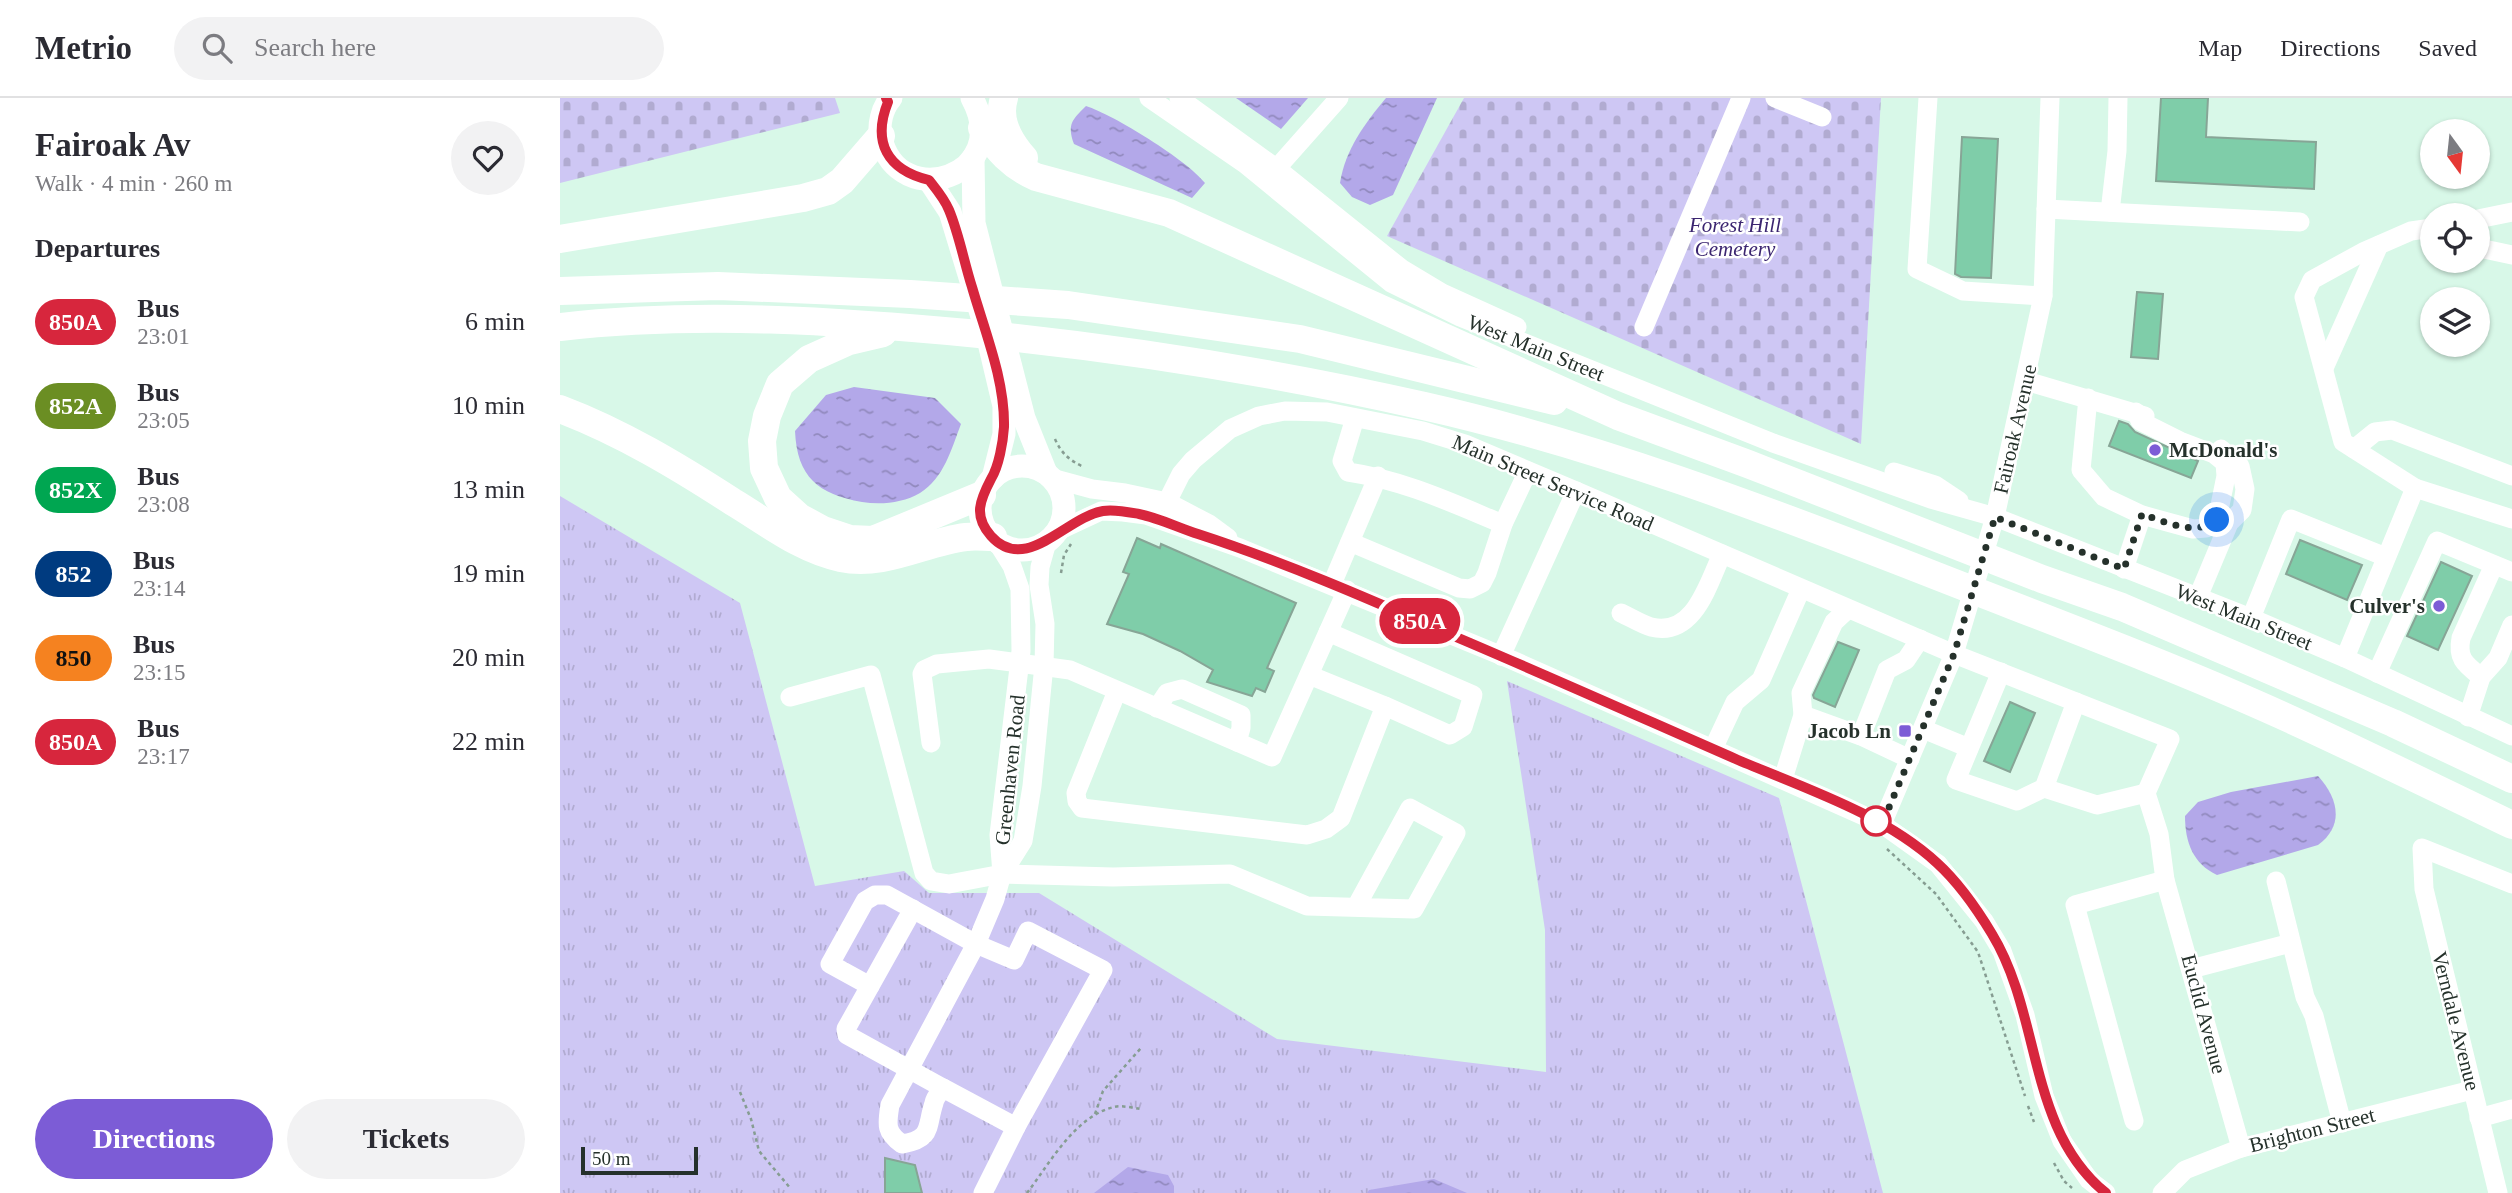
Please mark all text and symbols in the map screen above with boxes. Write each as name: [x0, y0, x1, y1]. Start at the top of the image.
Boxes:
search box: [174, 17, 664, 80]
icon: search: [198, 29, 236, 67]
text: Metrio: [35, 30, 132, 66]
text: Search here: [254, 33, 376, 62]
text: Map: [2198, 35, 2242, 61]
text: Directions: [2280, 35, 2380, 61]
text: Saved: [2418, 35, 2477, 61]
north arrow: [2420, 119, 2490, 189]
map controls: [2420, 119, 2490, 357]
button: heart: [451, 121, 525, 195]
text: Fairoak Av: [35, 127, 191, 163]
text: Walk · 4 min · 260 m: [35, 171, 232, 196]
button: locate: [2420, 203, 2490, 273]
park label: Forest Hill Cemetery: [1688, 213, 1781, 261]
text: Departures: [35, 234, 160, 263]
button: layers: [2420, 287, 2490, 357]
text: Bus: [137, 294, 179, 323]
text: 6 min: [465, 307, 525, 336]
text: 850A: [49, 309, 102, 335]
street label: West Main Street: [1464, 310, 1608, 386]
text: 23:01: [137, 324, 190, 349]
street label: Fairoak Avenue: [1988, 362, 2042, 496]
text: Bus: [137, 378, 179, 407]
text: 10 min: [452, 391, 525, 420]
text: 852A: [49, 393, 102, 419]
text: 23:05: [137, 408, 190, 433]
street label: Main Street Service Road: [1449, 430, 1658, 537]
place label: McDonald's: [2169, 438, 2278, 462]
marker: McDonald's: [2147, 442, 2163, 458]
text: Bus: [137, 462, 179, 491]
text: 13 min: [452, 475, 525, 504]
text: 852X: [49, 477, 102, 503]
text: 23:08: [137, 492, 190, 517]
your location: [2199, 502, 2234, 537]
text: Bus: [133, 546, 175, 575]
text: 19 min: [452, 559, 525, 588]
text: 852: [56, 561, 92, 587]
text: 23:14: [133, 576, 185, 601]
street label: West Main Street: [2172, 579, 2316, 655]
place label: Culver's: [2349, 594, 2425, 618]
line badge: 850A: [1371, 598, 1469, 644]
marker: Culver's: [2431, 598, 2447, 614]
text: 850A: [1393, 608, 1447, 634]
text: Bus: [133, 630, 175, 659]
text: 20 min: [452, 643, 525, 672]
text: 850: [56, 645, 92, 671]
text: 23:15: [133, 660, 185, 685]
street label: Greenhaven Road: [990, 693, 1030, 846]
text: Bus: [137, 714, 179, 743]
place label: Jacob Ln: [1808, 719, 1891, 743]
marker: Jacob Ln: [1897, 723, 1913, 739]
text: 22 min: [452, 727, 525, 756]
text: 850A: [49, 729, 102, 755]
text: 23:17: [137, 744, 190, 769]
unlabelled marker: [1861, 806, 1891, 836]
street label: Verndale Avenue: [2427, 949, 2485, 1093]
street label: Euclid Avenue: [2177, 952, 2231, 1076]
button: Directions: [35, 1099, 273, 1179]
button: Tickets: [287, 1099, 525, 1179]
street label: Brighton Street: [2247, 1103, 2378, 1157]
scale bar: [581, 1144, 698, 1176]
text: 50 m: [592, 1148, 631, 1169]

